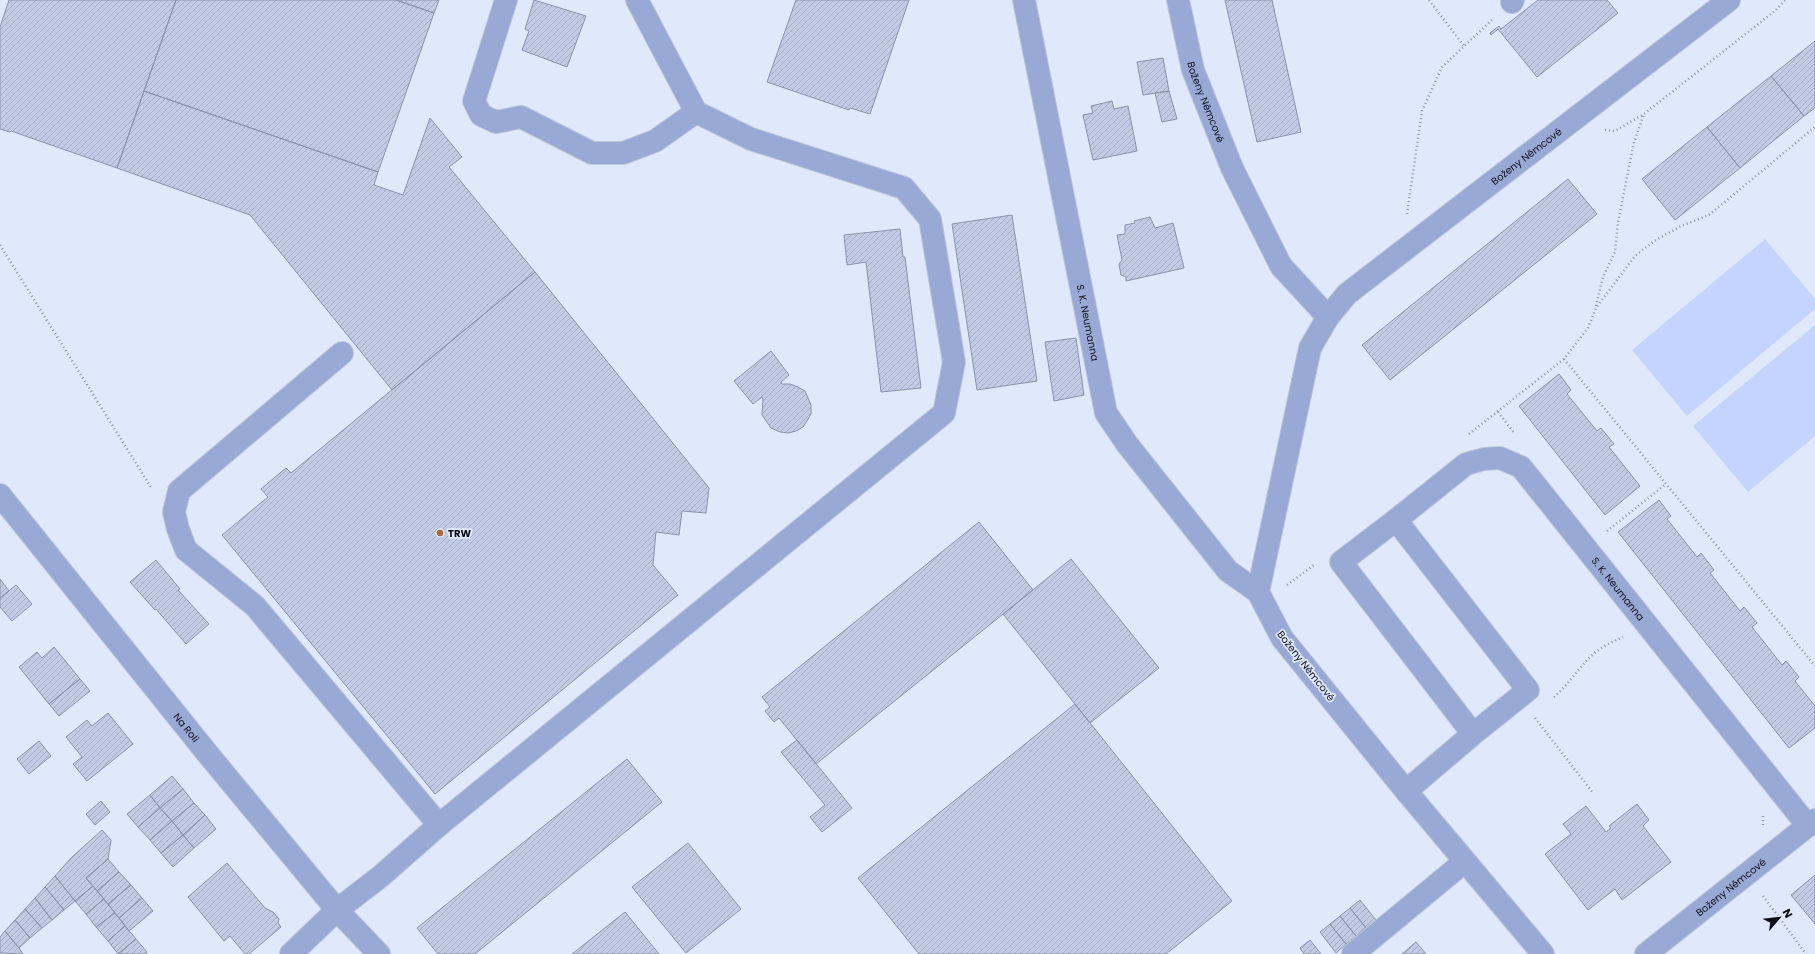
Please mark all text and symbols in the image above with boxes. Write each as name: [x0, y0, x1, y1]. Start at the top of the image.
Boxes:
street label: Boženy Němcové: [1184, 60, 1229, 145]
street label: Boženy Němcové: [1488, 124, 1565, 188]
street label: S. K. Neumanna: [1073, 283, 1103, 362]
place label: TRW: [448, 526, 471, 541]
marker: TRW: [435, 528, 445, 538]
street label: S. K. Neumanna: [1588, 554, 1648, 624]
street label: Boženy Němcové: [1274, 628, 1338, 704]
street label: Na Roli: [170, 710, 203, 745]
street label: Boženy Němcové: [1692, 854, 1769, 919]
north arrow: [1759, 898, 1799, 938]
text: N: [1779, 906, 1797, 921]

